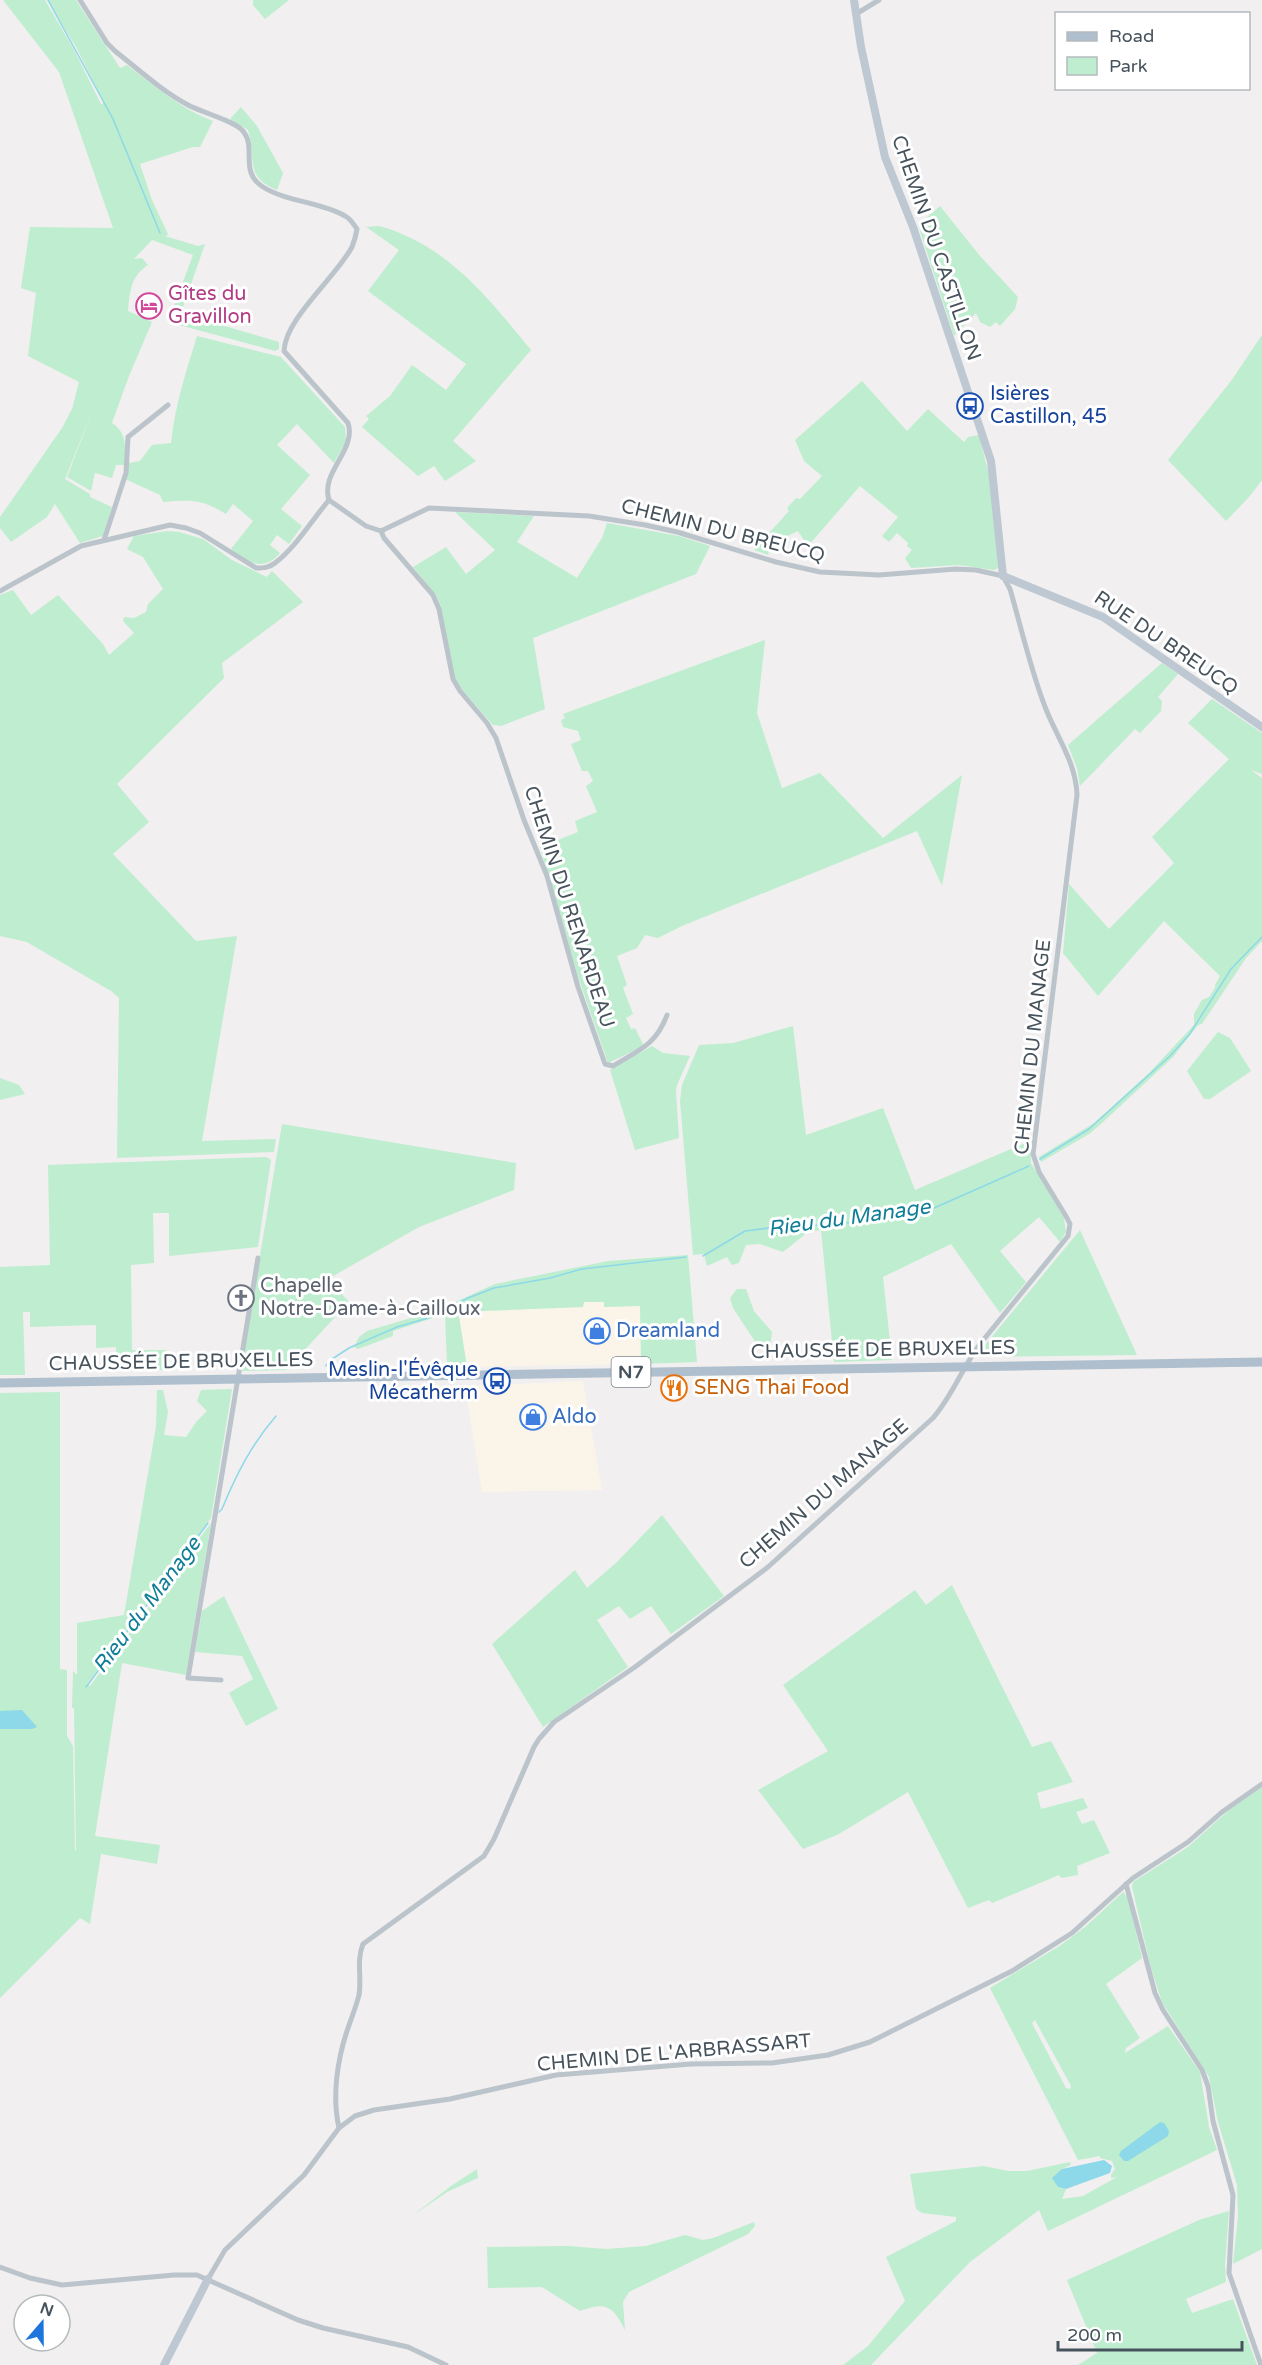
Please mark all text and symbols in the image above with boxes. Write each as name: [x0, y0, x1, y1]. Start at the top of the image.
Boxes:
legend: [1055, 12, 1250, 90]
text: Road: [1109, 25, 1154, 47]
text: Park: [1109, 55, 1148, 77]
street label: CHEMIN DU CASTILLON: [886, 132, 986, 364]
place label: Gîtes du Gravillon: [168, 282, 252, 329]
hotel icon: Gîtes du Gravillon: [134, 291, 164, 321]
place label: Isières Castillon, 45: [990, 382, 1107, 429]
bus stop icon: Isières Castillon, 45: [955, 391, 985, 421]
street label: CHEMIN DU BREUCQ: [619, 494, 827, 568]
street label: RUE DU BREUCQ: [1089, 586, 1243, 700]
street label: CHEMIN DU RENARDEAU: [518, 783, 620, 1031]
street label: CHEMIN DU MANAGE: [1010, 938, 1056, 1156]
water label: Rieu du Manage: [766, 1194, 933, 1242]
place label: Chapelle Notre-Dame-à-Cailloux: [260, 1274, 481, 1321]
church icon: Chapelle Notre-Dame-à-Cailloux: [226, 1283, 256, 1313]
shop icon: Dreamland: [582, 1316, 612, 1346]
place label: Dreamland: [616, 1319, 720, 1343]
street label: CHAUSSÉE DE BRUXELLES: [750, 1335, 1015, 1364]
street label: CHAUSSÉE DE BRUXELLES: [48, 1347, 313, 1376]
place label: Meslin-l'Évêque Mécatherm: [328, 1357, 478, 1405]
road number: N7: [612, 1357, 650, 1387]
bus stop icon: Meslin-l'Évêque Mécatherm: [482, 1366, 512, 1396]
restaurant icon: SENG Thai Food: [659, 1373, 689, 1403]
place label: SENG Thai Food: [694, 1376, 849, 1400]
shop icon: Aldo: [518, 1402, 548, 1432]
place label: Aldo: [552, 1405, 597, 1429]
street label: CHEMIN DU MANAGE: [735, 1414, 913, 1574]
water label: Rieu du Manage: [88, 1531, 207, 1678]
street label: CHEMIN DE L'ARBRASSART: [536, 2029, 812, 2077]
north arrow: [12, 2293, 72, 2353]
text: N: [37, 2298, 56, 2321]
scale bar: [1058, 2314, 1242, 2352]
text: 200 m: [1067, 2324, 1122, 2346]

